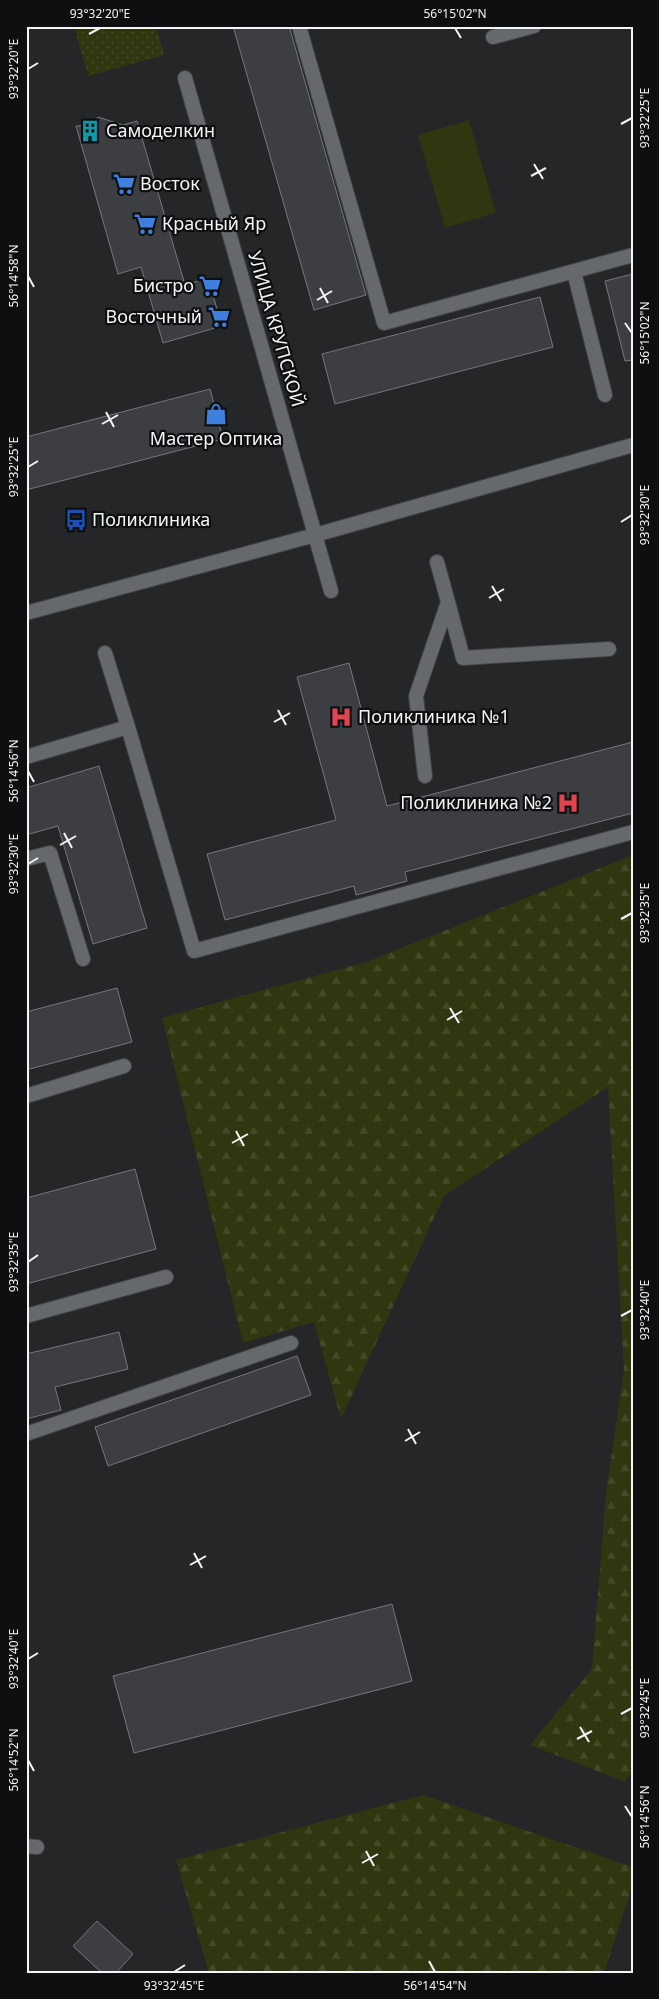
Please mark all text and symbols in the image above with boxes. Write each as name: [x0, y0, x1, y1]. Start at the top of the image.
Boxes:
text: 93°32'20"E: [70, 5, 130, 22]
text: 56°15'02"N: [423, 5, 487, 22]
text: 93°32'20"E: [5, 39, 22, 99]
text: 93°32'25"E: [636, 88, 653, 148]
building icon: Самоделкин: [77, 118, 103, 144]
place label: Самоделкин: [106, 118, 215, 142]
supermarket icon: Восток: [111, 171, 137, 197]
place label: Восток: [140, 171, 200, 195]
supermarket icon: Красный Яр: [132, 211, 158, 237]
place label: Красный Яр: [162, 211, 266, 235]
text: 56°14'58"N: [5, 244, 22, 308]
street label: УЛИЦА КРУПСКОЙ: [243, 248, 311, 409]
place label: Бистро: [133, 273, 194, 297]
supermarket icon: Бистро: [197, 273, 223, 299]
text: 56°15'02"N: [636, 301, 653, 365]
place label: Восточный: [106, 304, 202, 328]
supermarket icon: Восточный: [206, 304, 232, 330]
shop icon: Мастер Оптика: [203, 401, 229, 427]
place label: Мастер Оптика: [150, 426, 282, 450]
text: 93°32'25"E: [5, 437, 22, 497]
text: 93°32'30"E: [636, 485, 653, 545]
bus stop icon: Поликлиника: [63, 507, 89, 533]
place label: Поликлиника: [92, 507, 210, 531]
hospital icon: Поликлиника №1: [328, 704, 354, 730]
place label: Поликлиника №1: [358, 704, 510, 728]
text: 56°14'56"N: [5, 739, 22, 803]
place label: Поликлиника №2: [400, 790, 552, 814]
hospital icon: Поликлиника №2: [555, 790, 581, 816]
text: 93°32'30"E: [5, 834, 22, 894]
text: 93°32'35"E: [636, 883, 653, 943]
text: 93°32'35"E: [5, 1232, 22, 1292]
text: 93°32'40"E: [636, 1280, 653, 1340]
text: 93°32'40"E: [5, 1629, 22, 1689]
text: 93°32'45"E: [636, 1678, 653, 1738]
text: 56°14'52"N: [5, 1728, 22, 1792]
text: 56°14'56"N: [636, 1785, 653, 1849]
text: 93°32'45"E: [144, 1977, 204, 1994]
text: 56°14'54"N: [403, 1977, 467, 1994]

